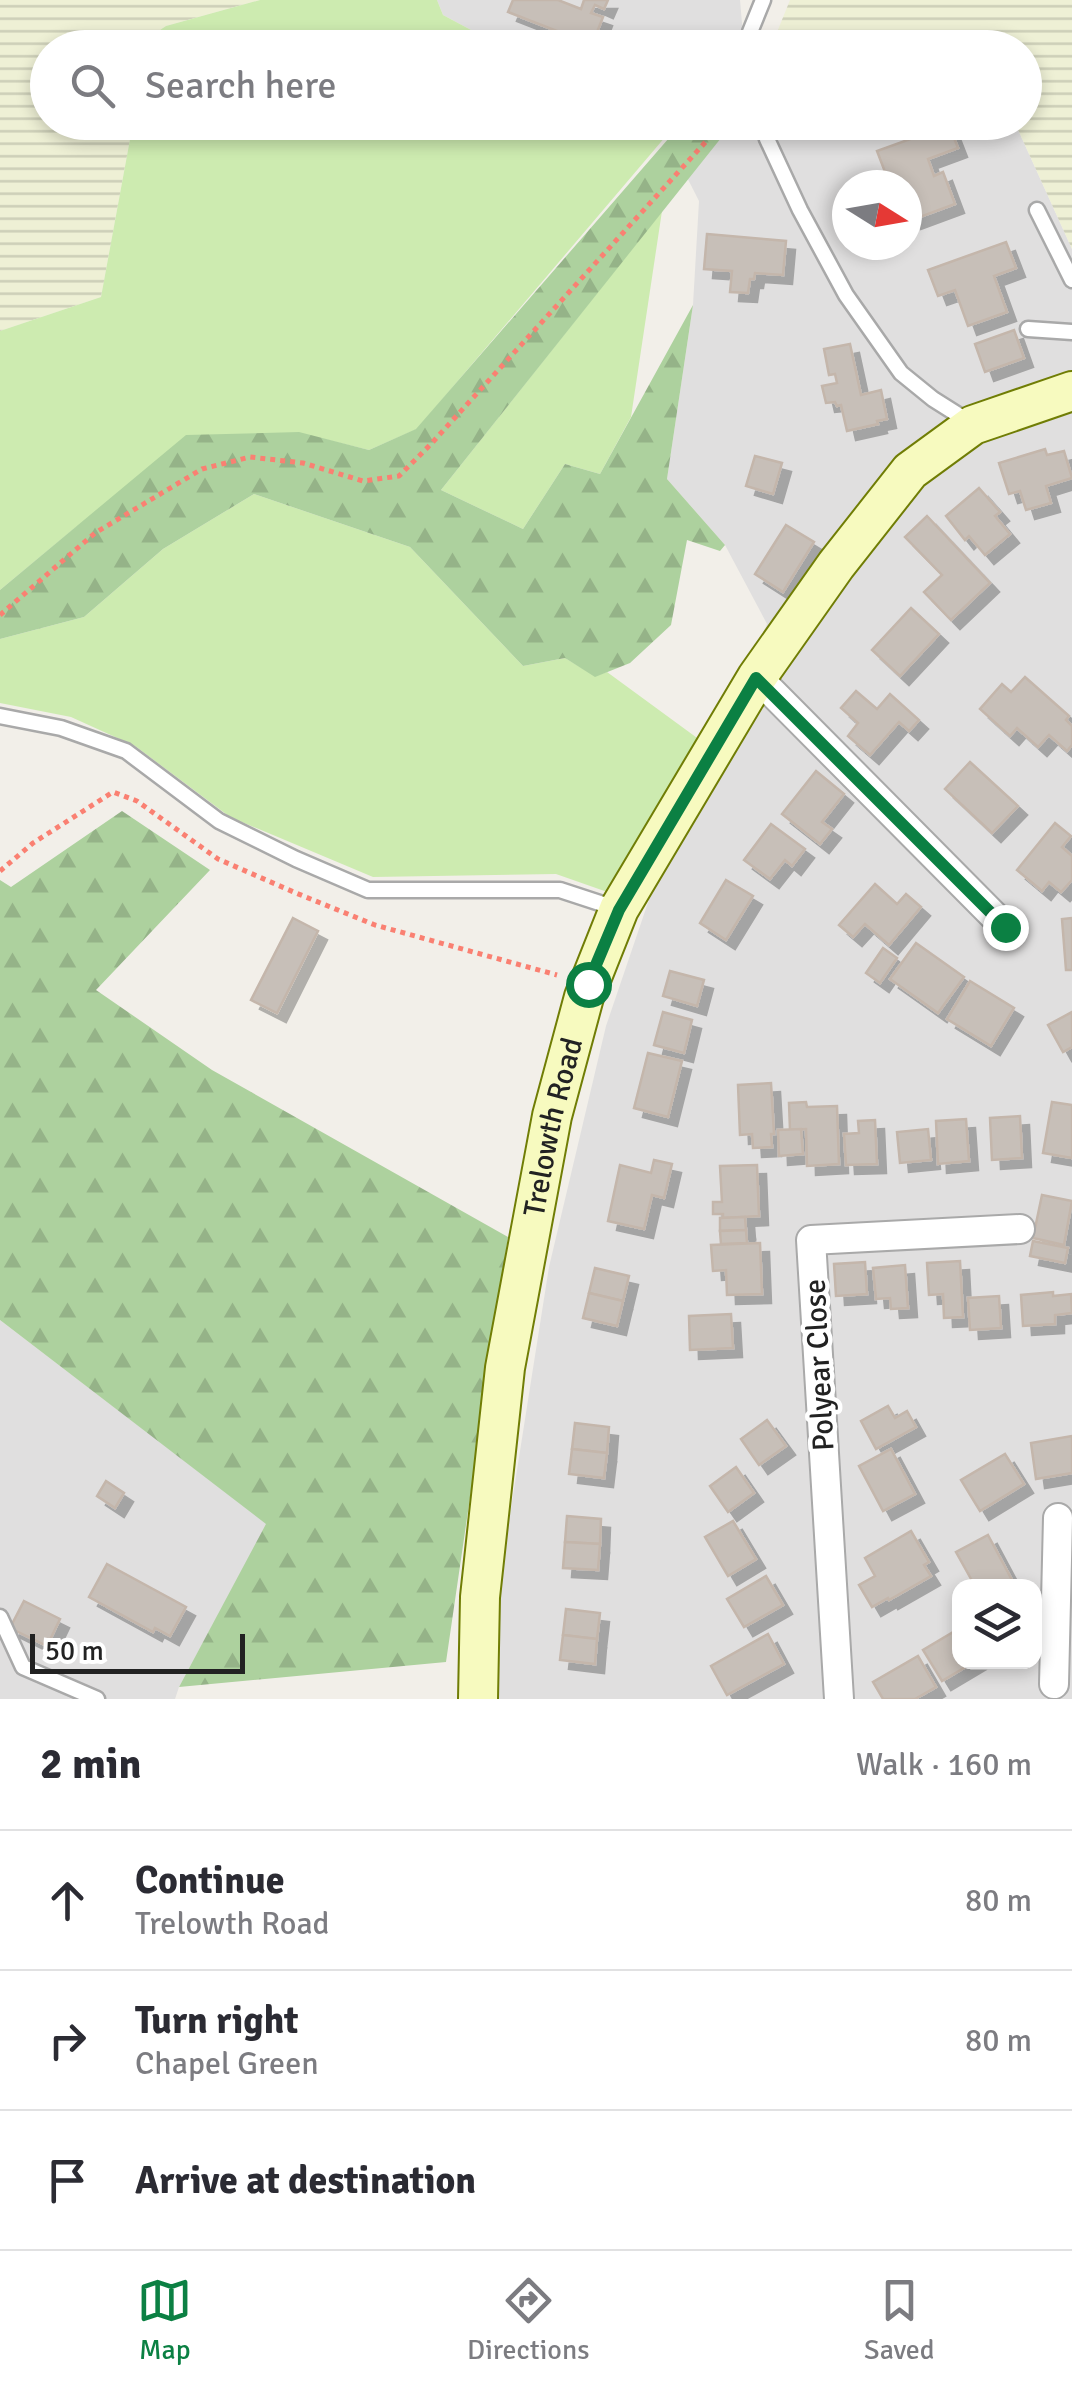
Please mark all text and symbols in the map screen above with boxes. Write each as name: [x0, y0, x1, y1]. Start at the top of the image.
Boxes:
search box: [30, 30, 1042, 140]
icon: search: [65, 58, 120, 113]
text: Search here: [145, 62, 337, 109]
north arrow: [832, 170, 922, 260]
route end: [983, 905, 1029, 951]
route start: [566, 962, 612, 1008]
street label: Trelowth Road: [516, 1034, 591, 1220]
street label: Polyear Close: [797, 1278, 842, 1452]
map controls: [952, 1579, 1042, 1669]
button: layers: [952, 1579, 1042, 1669]
scale bar: [30, 1629, 245, 1674]
text: 50 m: [45, 1634, 104, 1668]
text: 2 min: [40, 1739, 141, 1790]
text: Walk · 160 m: [856, 1745, 1032, 1784]
text: Continue: [135, 1857, 285, 1904]
icon: ahead: [40, 1873, 95, 1928]
text: 80 m: [965, 1881, 1032, 1920]
text: Trelowth Road: [135, 1904, 330, 1943]
text: Turn right: [135, 1997, 299, 2044]
icon: right: [40, 2013, 95, 2068]
text: 80 m: [965, 2021, 1032, 2060]
text: Chapel Green: [135, 2044, 319, 2083]
icon: arrive: [40, 2153, 95, 2208]
text: Arrive at destination: [135, 2157, 476, 2204]
tab: Map: [137, 2273, 192, 2367]
tab: Directions: [467, 2273, 589, 2367]
tab: Saved: [864, 2273, 935, 2367]

